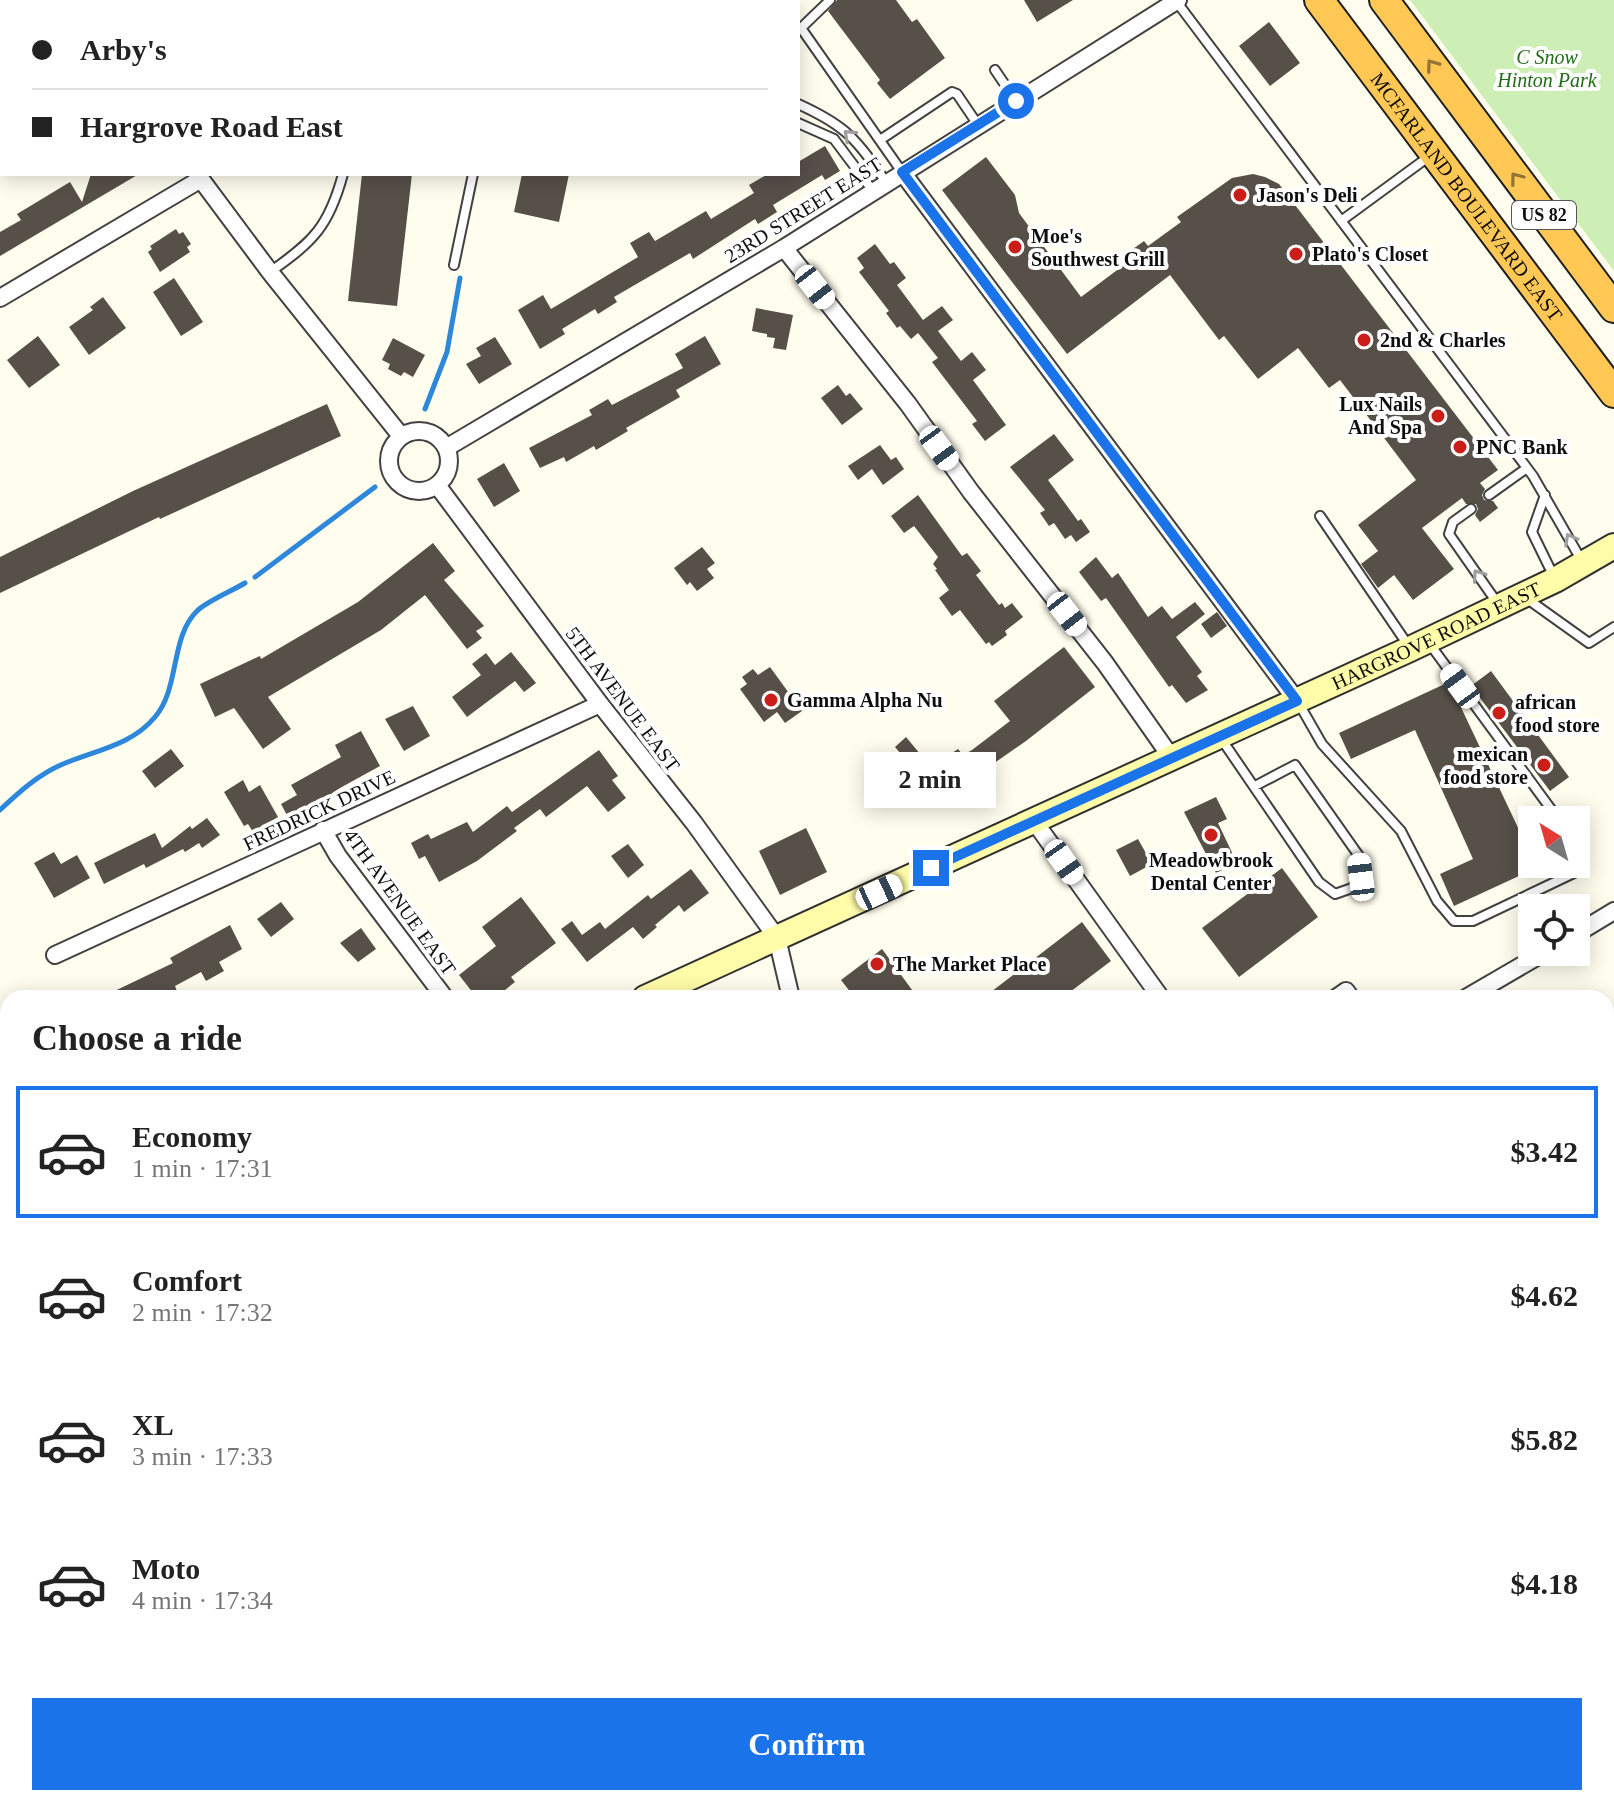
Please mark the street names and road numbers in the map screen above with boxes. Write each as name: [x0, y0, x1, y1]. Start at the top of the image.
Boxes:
street label: MCFARLAND BOULEVARD EAST: [1366, 68, 1567, 325]
street label: 23RD STREET EAST: [721, 153, 885, 267]
road number: US 82: [1512, 201, 1576, 229]
street label: HARGROVE ROAD EAST: [1328, 578, 1544, 694]
street label: 5TH AVENUE EAST: [561, 622, 685, 776]
street label: FREDRICK DRIVE: [240, 765, 398, 855]
street label: 4TH AVENUE EAST: [340, 825, 460, 979]

